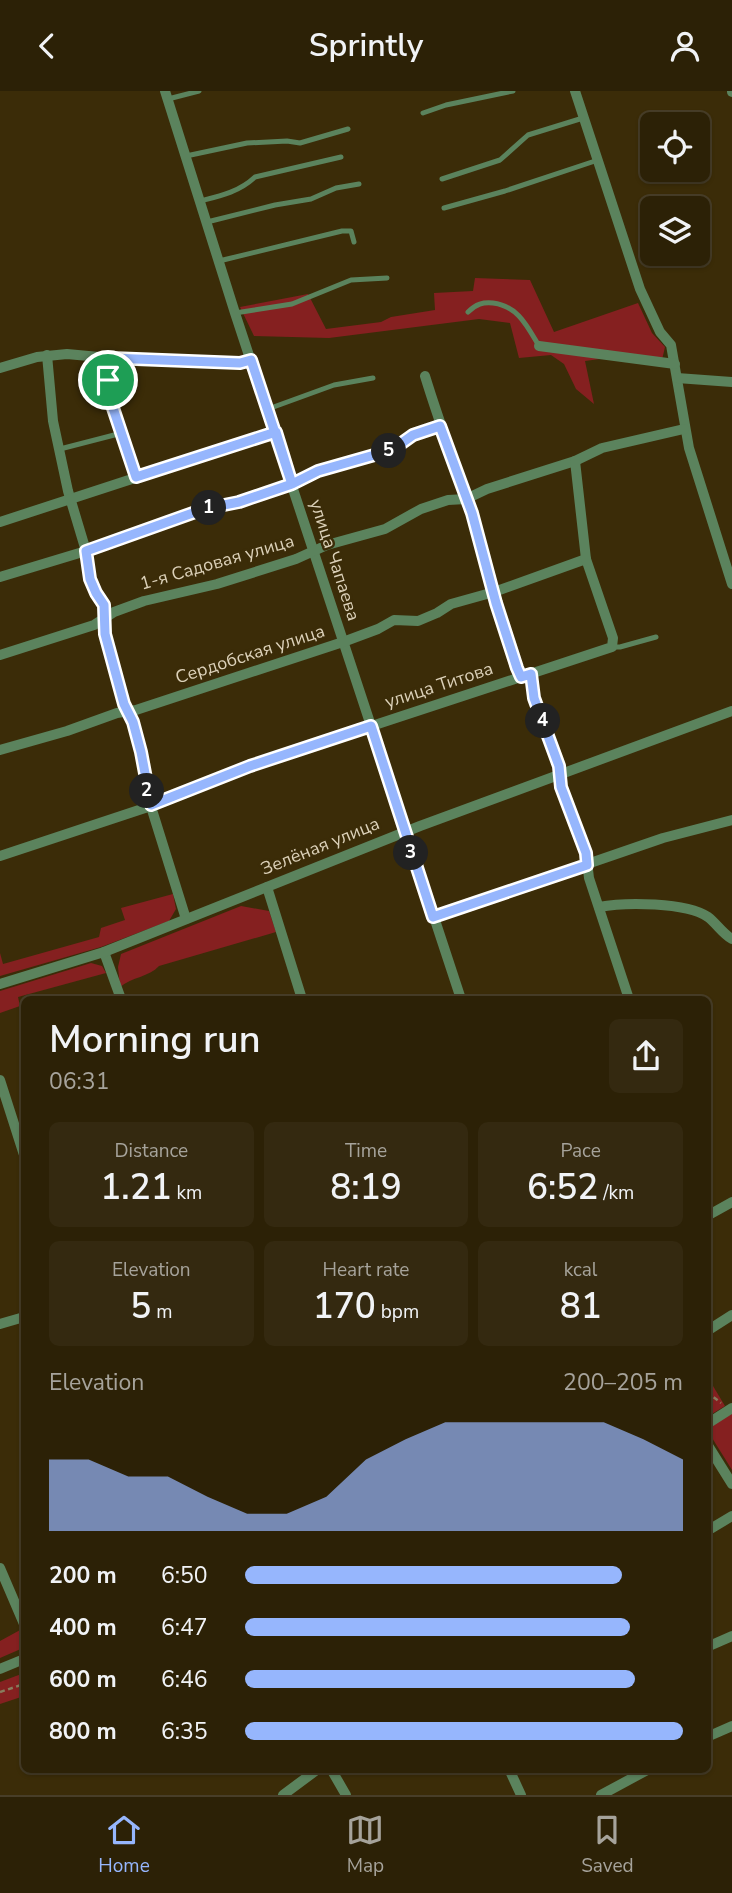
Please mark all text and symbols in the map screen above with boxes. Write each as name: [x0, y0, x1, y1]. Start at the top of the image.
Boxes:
text: Sprintly: [309, 24, 423, 67]
icon: back: [28, 27, 66, 65]
icon: person: [666, 27, 704, 65]
map controls: [640, 112, 710, 266]
button: locate: [640, 112, 710, 182]
button: layers: [640, 196, 710, 266]
pin: [78, 350, 138, 410]
icon: arrive: [89, 361, 127, 399]
pin: 5: [372, 433, 406, 469]
text: 5: [383, 437, 394, 463]
pin: 1: [192, 491, 227, 525]
text: 1: [203, 494, 214, 520]
street label: улица Чапаева: [304, 496, 366, 624]
street label: 1-я Садовая улица: [137, 529, 297, 595]
street label: Сердобская улица: [172, 619, 328, 689]
street label: улица Титова: [382, 656, 496, 714]
pin: 4: [526, 703, 560, 739]
text: 4: [537, 707, 548, 733]
pin: 2: [130, 773, 164, 809]
text: 2: [141, 777, 152, 803]
street label: Зелёная улица: [257, 811, 383, 881]
pin: 3: [394, 835, 428, 871]
text: 3: [405, 839, 416, 865]
text: Morning run: [49, 1014, 261, 1065]
button: share: [609, 1019, 683, 1093]
text: 06:31: [49, 1066, 109, 1097]
text: Distance: [114, 1138, 188, 1164]
text: Time: [345, 1138, 387, 1164]
text: Pace: [560, 1138, 601, 1164]
text: 1.21: [100, 1164, 172, 1211]
text: 8:19: [330, 1164, 402, 1211]
text: 6:52: [527, 1164, 598, 1211]
text: km: [172, 1180, 202, 1206]
text: /km: [598, 1180, 634, 1206]
text: Elevation: [112, 1257, 191, 1283]
text: Heart rate: [323, 1257, 409, 1283]
text: kcal: [564, 1257, 598, 1283]
text: 5: [130, 1283, 151, 1330]
text: 170: [313, 1283, 376, 1330]
text: 81: [560, 1283, 602, 1330]
text: m: [151, 1299, 172, 1325]
text: bpm: [376, 1299, 419, 1325]
text: Elevation: [49, 1367, 144, 1398]
text: 200–205 m: [563, 1367, 683, 1398]
text: 200 m: [49, 1560, 117, 1591]
text: 6:50: [161, 1560, 208, 1591]
text: 400 m: [49, 1612, 117, 1643]
text: 6:47: [161, 1612, 208, 1643]
text: 600 m: [49, 1664, 117, 1695]
text: 6:46: [161, 1664, 208, 1695]
text: 800 m: [49, 1716, 117, 1747]
text: 6:35: [161, 1716, 208, 1747]
tab: Home: [98, 1811, 150, 1879]
tab: Map: [346, 1811, 384, 1879]
tab: Saved: [581, 1811, 634, 1879]

